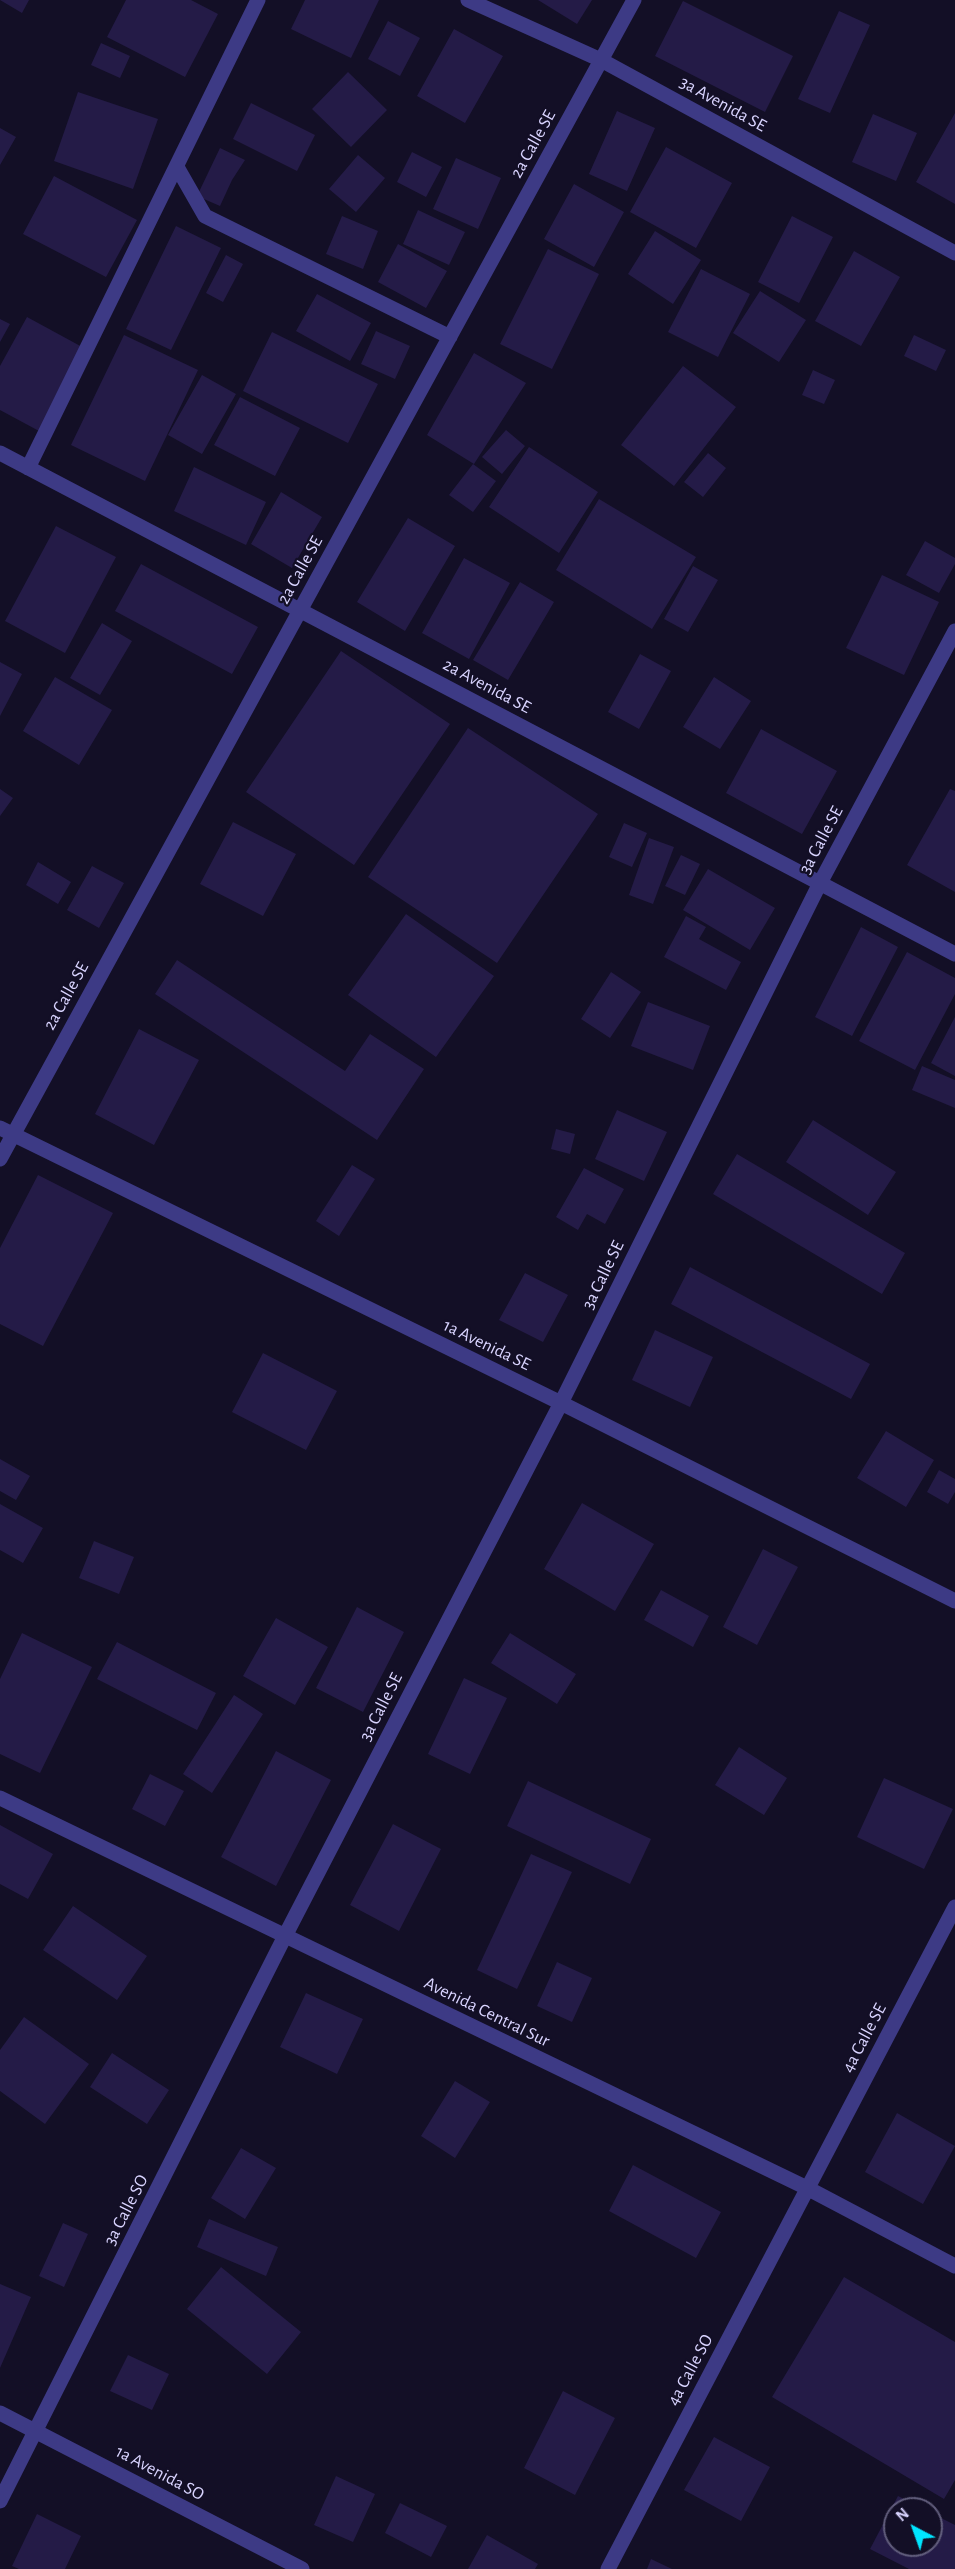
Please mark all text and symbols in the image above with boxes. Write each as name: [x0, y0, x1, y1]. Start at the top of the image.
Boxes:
street label: 3a Avenida SE: [676, 71, 770, 137]
street label: 2a Calle SE: [505, 106, 561, 182]
street label: 2a Calle SE: [272, 532, 328, 608]
street label: 2a Avenida SE: [439, 654, 535, 718]
street label: 3a Calle SE: [794, 802, 848, 878]
street label: 2a Calle SE: [38, 958, 94, 1034]
street label: 3a Calle SE: [577, 1237, 629, 1313]
street label: 1a Avenida SE: [440, 1315, 534, 1375]
street label: 3a Calle SE: [355, 1669, 407, 1745]
street label: Avenida Central Sur: [421, 1972, 553, 2052]
street label: 4a Calle SE: [837, 2000, 891, 2076]
street label: 3a Calle SO: [99, 2171, 153, 2249]
street label: 4a Calle SO: [662, 2331, 718, 2409]
street label: 1a Avenida SO: [112, 2441, 208, 2505]
north arrow: [883, 2497, 943, 2557]
text: N: [893, 2505, 912, 2525]

